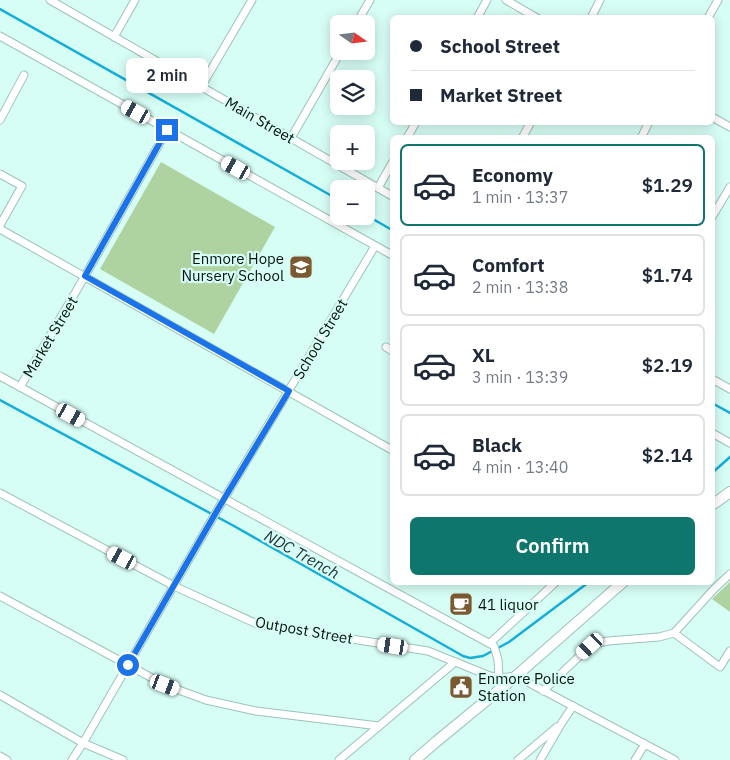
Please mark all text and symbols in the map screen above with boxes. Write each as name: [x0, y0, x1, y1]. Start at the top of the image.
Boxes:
north arrow: [330, 15, 375, 60]
map controls: [330, 15, 375, 225]
text: School Street: [440, 34, 560, 58]
callout: 2 min: [126, 58, 208, 92]
text: 2 min: [146, 65, 188, 85]
button: layers: [330, 70, 375, 115]
text: Market Street: [440, 83, 562, 107]
street label: Main Street: [222, 92, 298, 148]
car: [119, 98, 152, 126]
route end: [156, 119, 178, 141]
button: +: [330, 125, 375, 170]
car: [219, 154, 252, 182]
icon: car: [412, 163, 457, 208]
text: Economy: [472, 163, 553, 187]
text: $1.29: [642, 173, 693, 197]
button: −: [330, 180, 375, 225]
text: 1 min · 13:37: [472, 187, 568, 207]
place label: Enmore Hope Nursery School: [181, 249, 284, 285]
icon: car: [412, 253, 457, 298]
text: Comfort: [472, 253, 545, 277]
school or university icon: Enmore Hope Nursery School: [288, 254, 314, 280]
text: $1.74: [642, 263, 693, 287]
text: 2 min · 13:38: [472, 277, 568, 297]
street label: Market Street: [18, 293, 82, 381]
street label: School Street: [289, 295, 351, 383]
icon: car: [412, 343, 457, 388]
text: XL: [472, 343, 495, 367]
text: $2.19: [642, 353, 693, 377]
text: 3 min · 13:39: [472, 367, 568, 387]
car: [54, 401, 87, 429]
icon: car: [412, 433, 457, 478]
text: Black: [472, 433, 522, 457]
text: $2.14: [642, 443, 693, 467]
text: 4 min · 13:40: [472, 457, 568, 477]
button: Confirm: [410, 517, 695, 575]
water label: NDC Trench: [261, 525, 343, 583]
car: [105, 544, 138, 572]
cafe icon: 41 liquor: [448, 591, 474, 617]
place label: 41 liquor: [478, 595, 539, 614]
street label: Outpost Street: [254, 612, 354, 648]
car: [573, 630, 606, 662]
car: [377, 636, 408, 656]
route start: [117, 654, 139, 676]
place label: Enmore Police Station: [478, 669, 575, 705]
car: [148, 673, 181, 697]
public building icon: Enmore Police Station: [448, 674, 474, 700]

